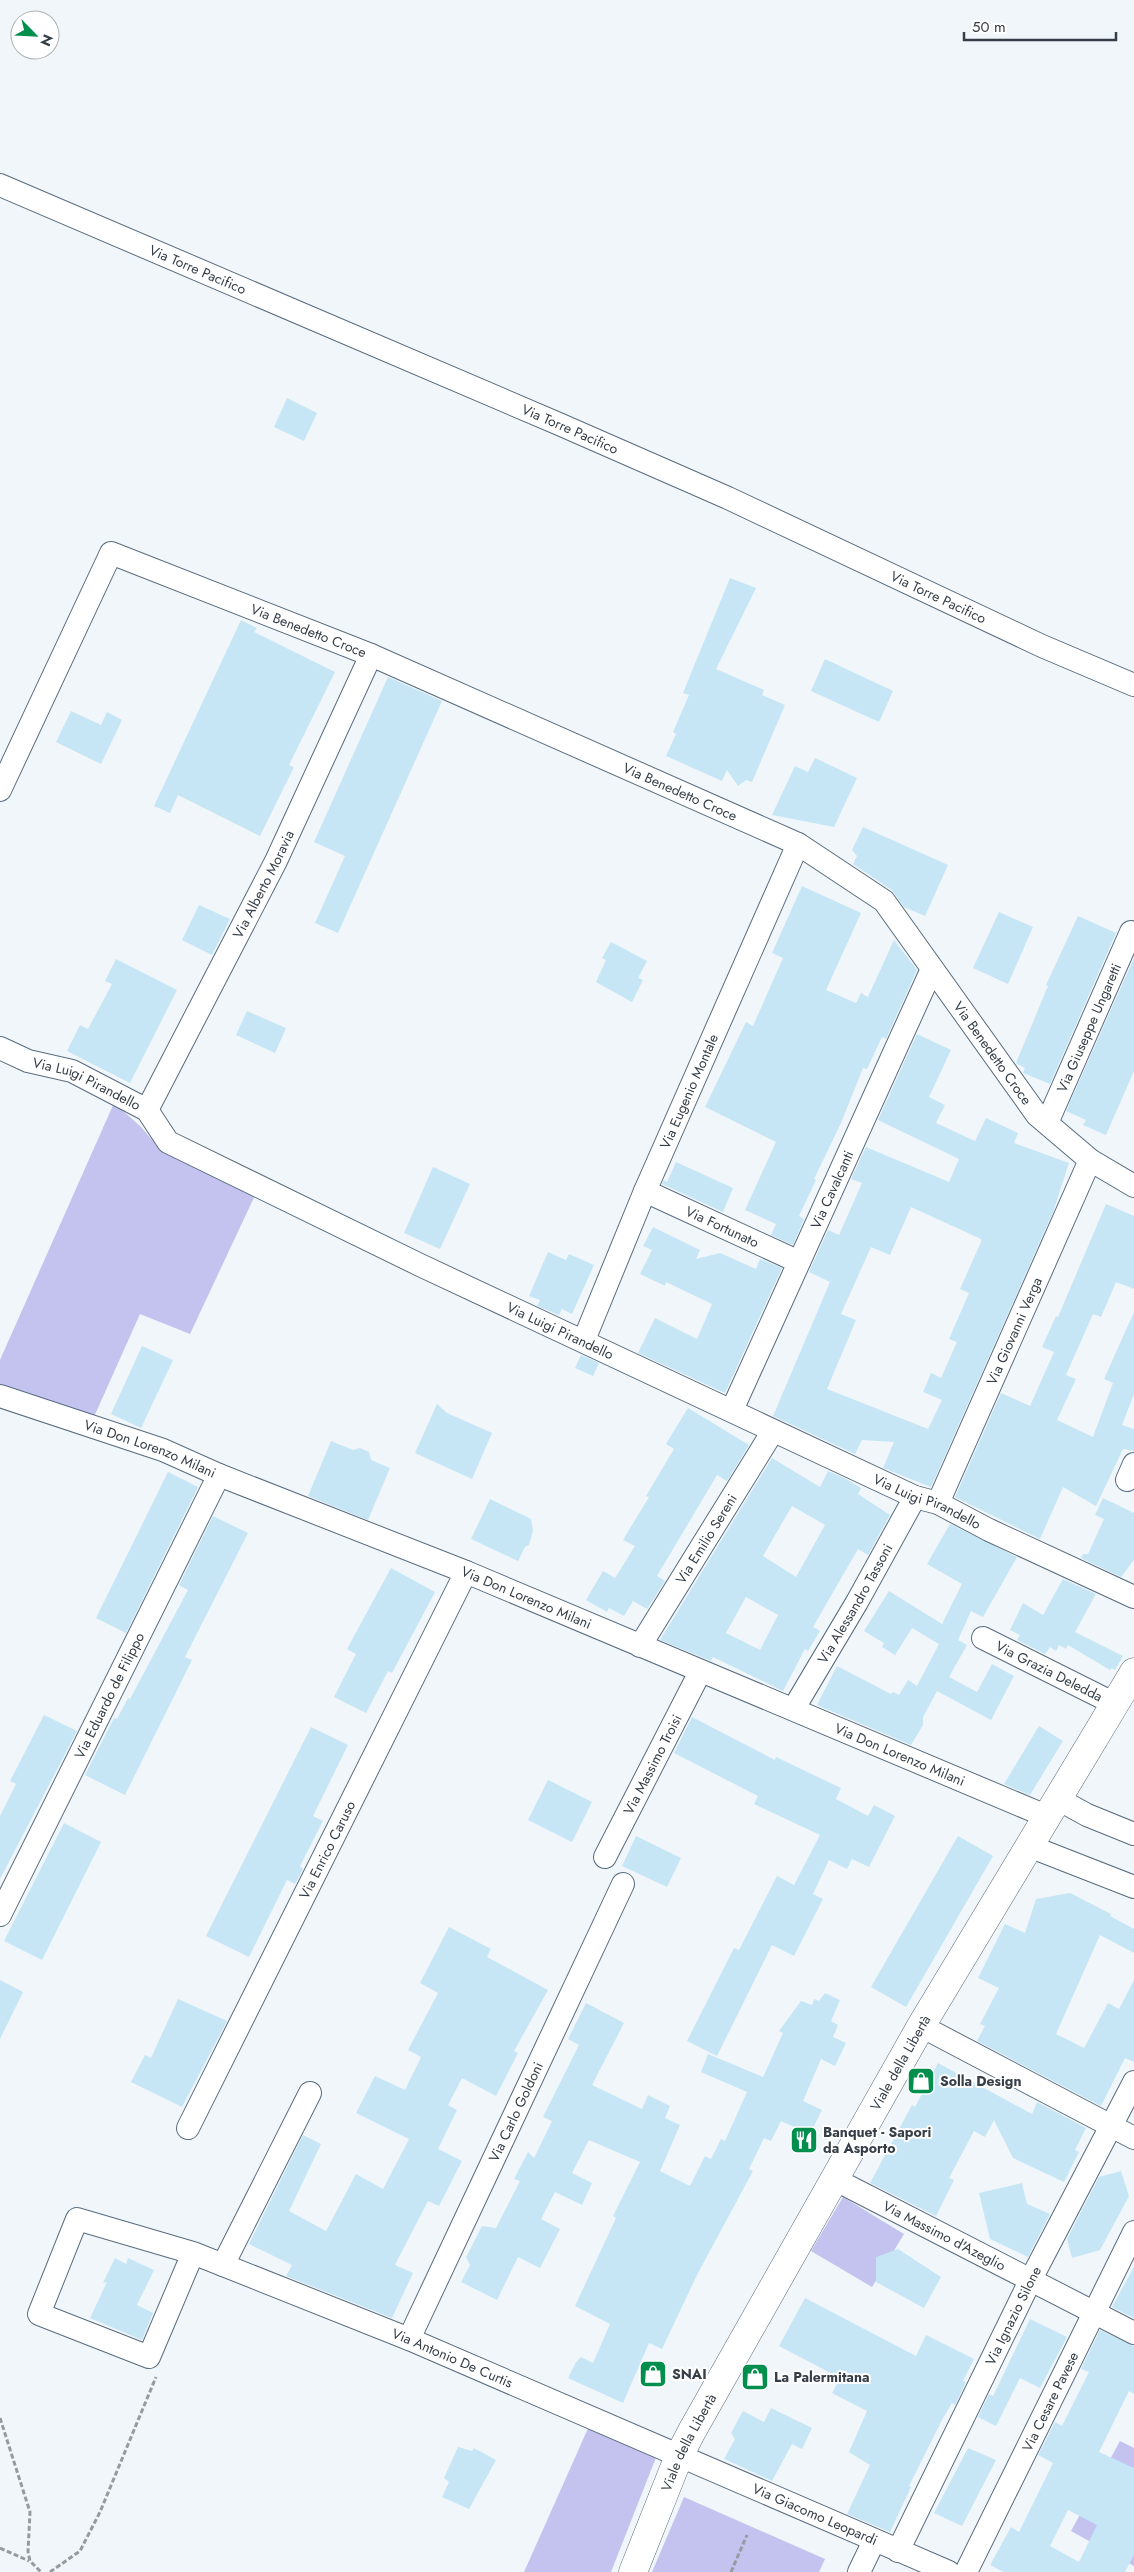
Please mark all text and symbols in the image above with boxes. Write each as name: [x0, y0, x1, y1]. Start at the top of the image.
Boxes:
north arrow: [10, 10, 60, 60]
scale bar: [964, 10, 1116, 42]
text: 50 m: [972, 16, 1006, 38]
text: N: [35, 31, 58, 49]
street label: Via Torre Pacifico: [146, 240, 250, 299]
street label: Via Torre Pacifico: [518, 399, 622, 459]
street label: Via Torre Pacifico: [887, 566, 990, 628]
street label: Via Benedetto Croce: [248, 599, 370, 662]
street label: Via Benedetto Croce: [620, 758, 740, 826]
street label: Via Alberto Moravia: [228, 827, 299, 942]
street label: Via Giuseppe Ungaretti: [1052, 960, 1126, 1095]
street label: Via Benedetto Croce: [949, 997, 1037, 1109]
street label: Via Eugenio Montale: [655, 1031, 723, 1152]
street label: Via Luigi Pirandello: [31, 1052, 144, 1115]
street label: Via Cavalcanti: [805, 1147, 858, 1232]
street label: Via Fortunato: [682, 1201, 762, 1252]
street label: Via Giovanni Verga: [982, 1274, 1047, 1388]
street label: Via Luigi Pirandello: [503, 1297, 617, 1365]
street label: Via Don Lorenzo Milani: [81, 1415, 219, 1482]
street label: Via Luigi Pirandello: [870, 1469, 985, 1534]
street label: Via Emilio Sereni: [671, 1490, 742, 1588]
street label: Via Alessandro Tassoni: [813, 1540, 897, 1667]
street label: Via Don Lorenzo Milani: [458, 1561, 595, 1634]
street label: Via Eduardo de Filippo: [69, 1629, 149, 1762]
street label: Via Grazia Deledda: [992, 1636, 1106, 1706]
street label: Via Massimo Troisi: [618, 1711, 687, 1818]
street label: Via Don Lorenzo Milani: [831, 1718, 968, 1791]
street label: Via Enrico Caruso: [294, 1797, 360, 1902]
street label: Viale della Libertà: [865, 2011, 935, 2114]
street label: Via Carlo Goldoni: [484, 2059, 548, 2165]
shop icon: Solla Design: [906, 2066, 936, 2096]
place label: Solla Design: [940, 2071, 1021, 2091]
place label: Banquet - Sapori da Asporto: [823, 2122, 932, 2158]
restaurant icon: Banquet - Sapori da Asporto: [789, 2125, 819, 2155]
street label: Via Massimo d'Azeglio: [880, 2196, 1009, 2276]
street label: Via Ignazio Silone: [980, 2263, 1046, 2369]
street label: Via Antonio De Curtis: [389, 2323, 516, 2393]
street label: Via Cesare Pavese: [1017, 2348, 1083, 2455]
shop icon: SNAI: [638, 2359, 668, 2389]
shop icon: La Palermitana: [740, 2362, 770, 2392]
place label: SNAI: [672, 2364, 707, 2384]
place label: La Palermitana: [774, 2367, 869, 2387]
street label: Viale della Libertà: [656, 2390, 721, 2494]
street label: Via Giacomo Leopardi: [749, 2478, 881, 2550]

